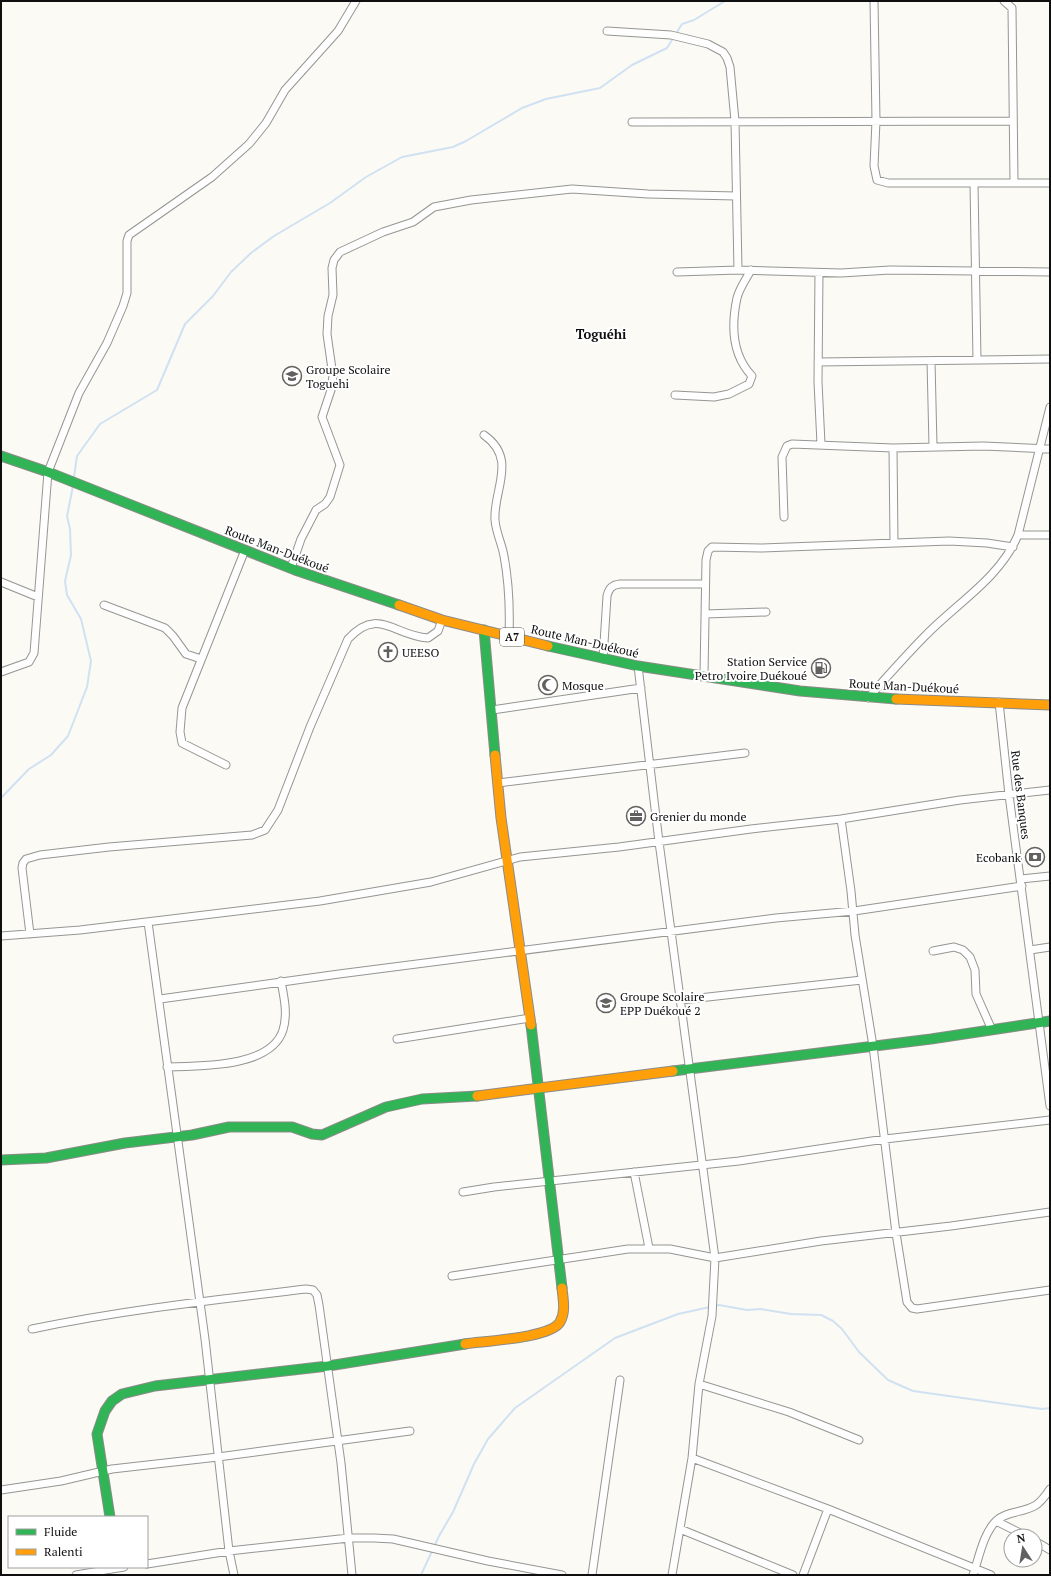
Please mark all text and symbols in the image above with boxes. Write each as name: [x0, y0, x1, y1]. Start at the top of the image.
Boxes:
district label: Toguéhi: [576, 325, 626, 343]
place label: Groupe Scolaire Toguehi: [306, 362, 391, 391]
school or university icon: Groupe Scolaire Toguehi: [281, 365, 303, 387]
street label: Route Man-Duékoué: [223, 522, 331, 576]
street label: Route Man-Duékoué: [530, 621, 640, 661]
road number: A7: [500, 628, 524, 646]
church icon: UEESO: [377, 641, 399, 663]
place label: UEESO: [402, 645, 439, 660]
place label: Station Service Petro Ivoire Duékoué: [695, 654, 807, 683]
fuel station icon: Station Service Petro Ivoire Duékoué: [810, 657, 832, 679]
mosque icon: Mosque: [537, 674, 559, 696]
street label: Route Man-Duékoué: [849, 676, 959, 696]
place label: Mosque: [562, 678, 604, 693]
street label: Rue des Banques: [1008, 750, 1034, 840]
office icon: Grenier du monde: [625, 805, 647, 827]
place label: Grenier du monde: [650, 809, 746, 824]
bank icon: Ecobank: [1024, 846, 1046, 868]
place label: Ecobank: [976, 850, 1022, 865]
place label: Groupe Scolaire EPP Duékoué 2: [620, 989, 705, 1018]
school or university icon: Groupe Scolaire EPP Duékoué 2: [595, 992, 617, 1014]
legend: [8, 1516, 148, 1568]
text: Fluide: [44, 1524, 77, 1539]
north arrow: [1003, 1528, 1043, 1568]
text: N: [1015, 1530, 1027, 1546]
text: Ralenti: [44, 1544, 83, 1559]

